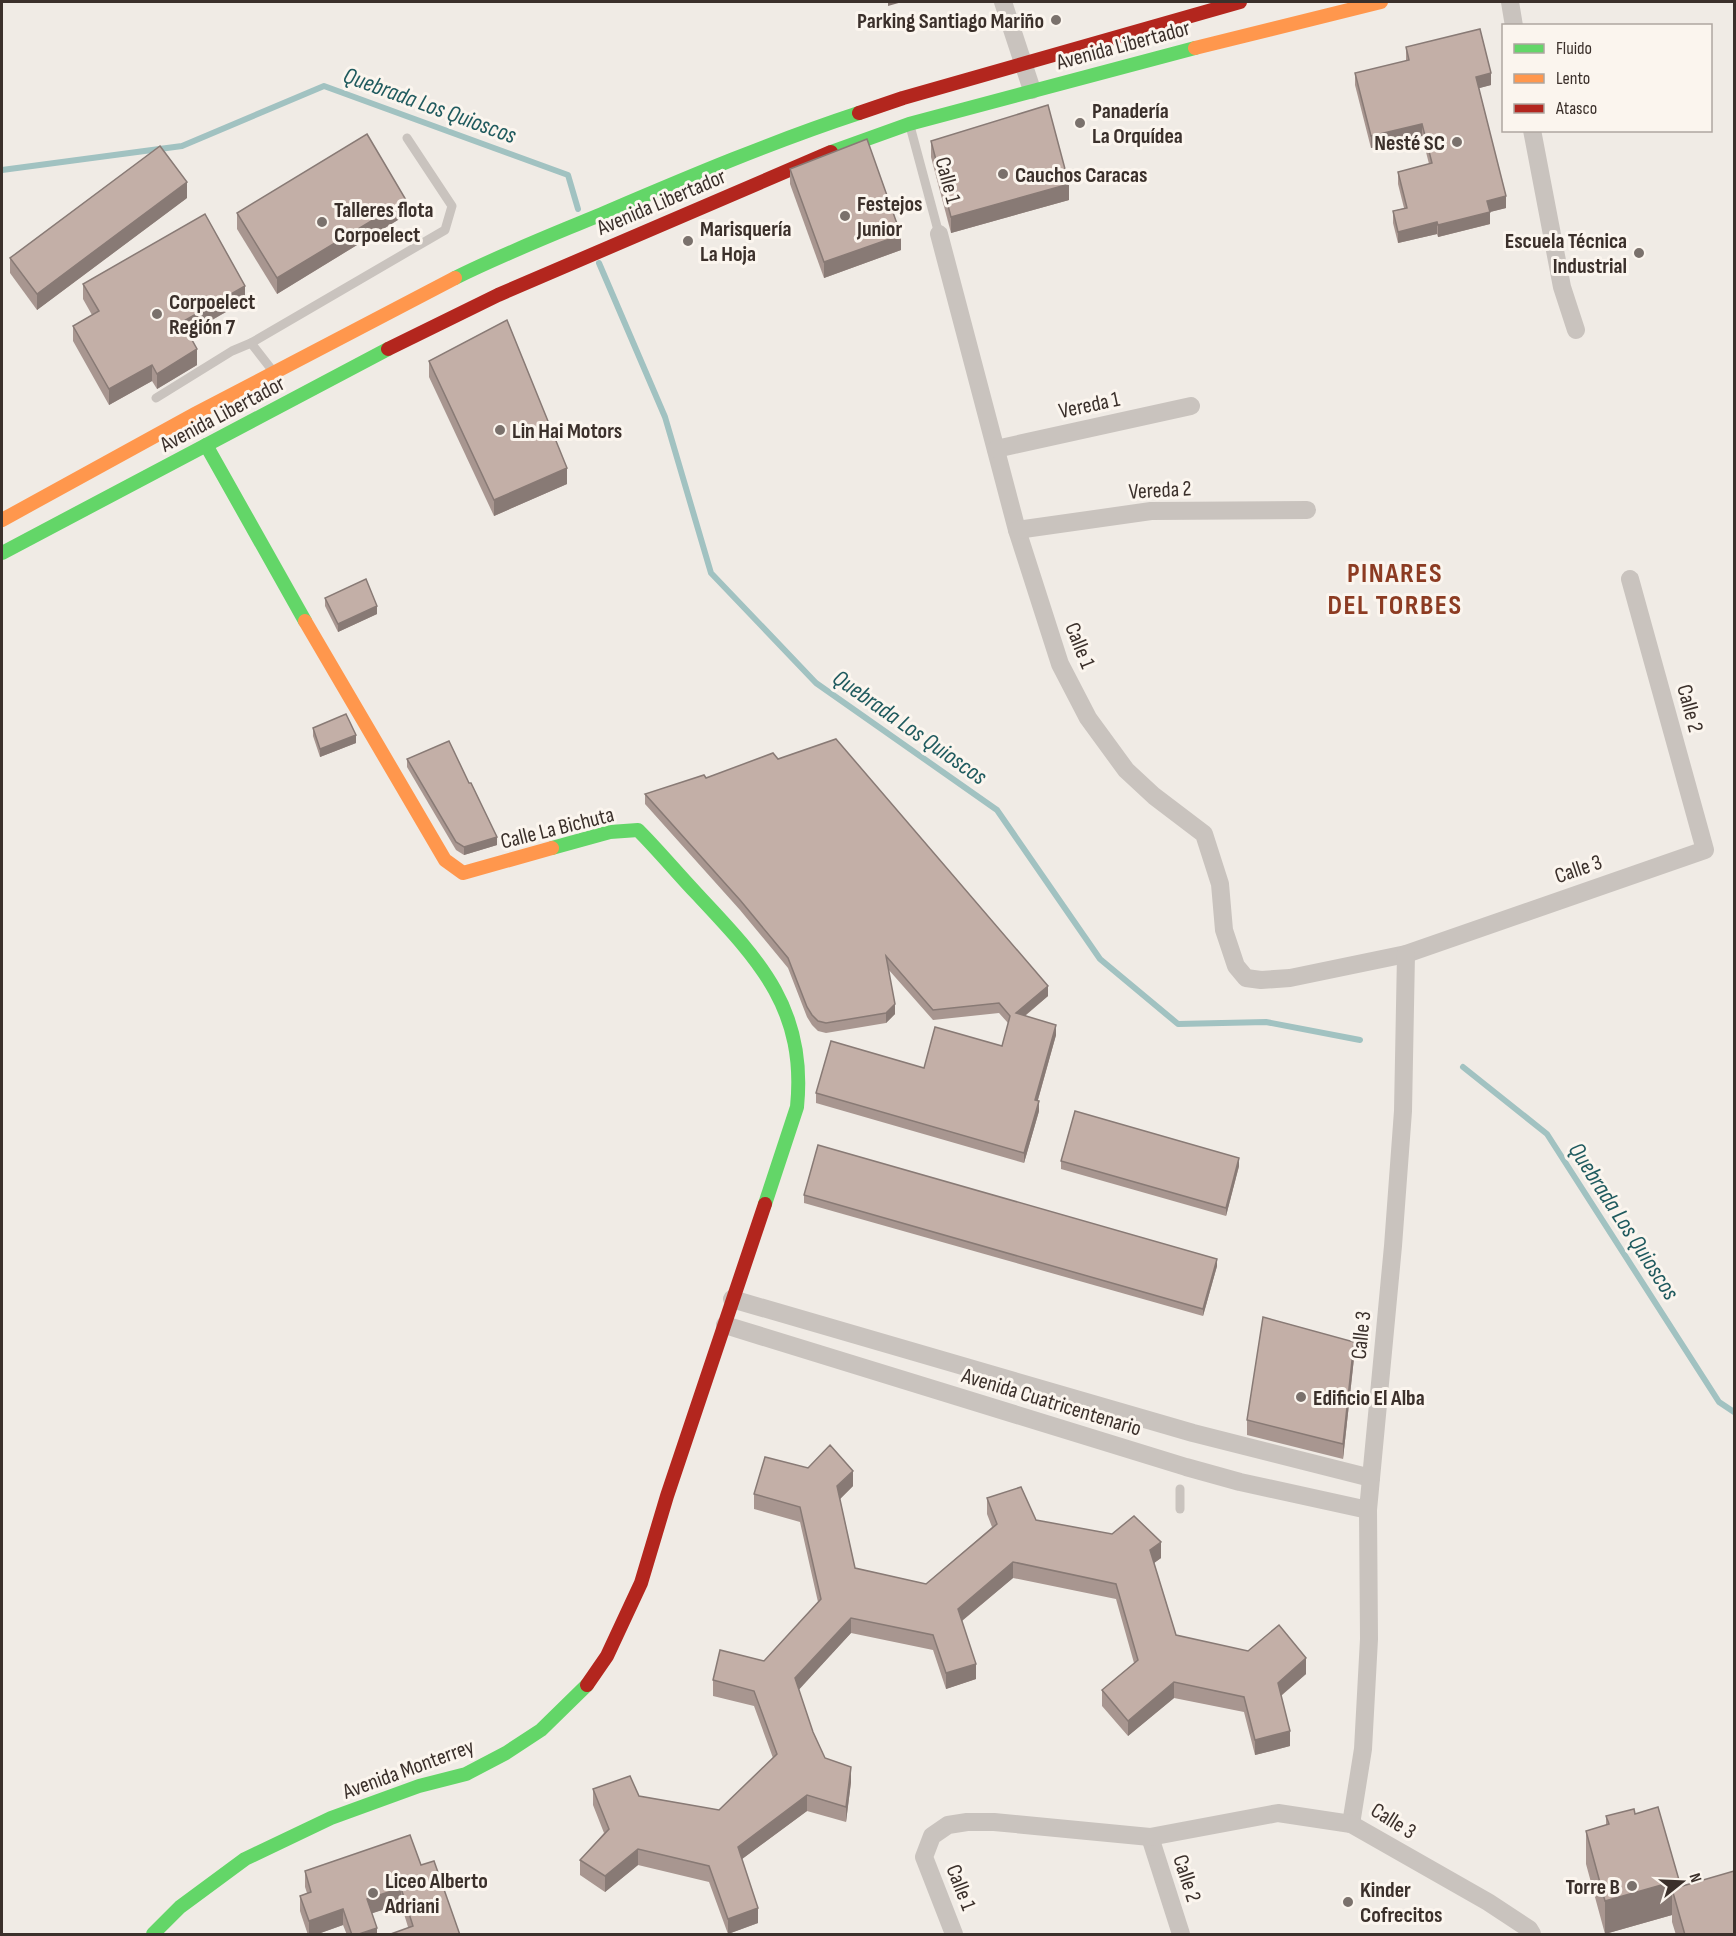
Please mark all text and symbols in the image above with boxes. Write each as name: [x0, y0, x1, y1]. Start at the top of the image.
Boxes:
place label: Parking Santiago Mariño: [857, 8, 1044, 35]
marker: Parking Santiago Mariño: [1049, 13, 1063, 27]
street label: Avenida Libertador: [1053, 15, 1193, 77]
legend: [1502, 24, 1712, 132]
text: Fluido: [1556, 38, 1592, 59]
water label: Quebrada Los Quioscos: [339, 61, 521, 150]
text: Lento: [1556, 68, 1590, 89]
place label: Panadería La Orquídea: [1092, 98, 1183, 150]
text: Atasco: [1555, 98, 1597, 119]
marker: Panadería La Orquídea: [1073, 116, 1087, 130]
place label: Nesté SC: [1374, 130, 1445, 157]
marker: Nesté SC: [1450, 135, 1464, 149]
street label: Calle 1: [928, 154, 967, 207]
place label: Cauchos Caracas: [1015, 162, 1147, 189]
street label: Avenida Libertador: [592, 163, 730, 242]
marker: Cauchos Caracas: [996, 167, 1010, 181]
place label: Festejos Junior: [856, 191, 923, 243]
place label: Talleres flota Corpoelect: [334, 197, 434, 249]
marker: Festejos Junior: [838, 209, 852, 223]
marker: Talleres flota Corpoelect: [315, 215, 329, 229]
place label: Marisquería La Hoja: [700, 216, 791, 268]
place label: Escuela Técnica Industrial: [1505, 228, 1627, 280]
marker: Marisquería La Hoja: [681, 234, 695, 248]
marker: Escuela Técnica Industrial: [1632, 246, 1646, 260]
place label: Corpoelect Región 7: [169, 289, 255, 341]
marker: Corpoelect Región 7: [150, 307, 164, 321]
street label: Avenida Libertador: [155, 370, 290, 459]
street label: Vereda 1: [1056, 386, 1123, 425]
place label: Lin Hai Motors: [512, 418, 622, 445]
marker: Lin Hai Motors: [493, 423, 507, 437]
street label: Vereda 2: [1128, 475, 1192, 506]
district label: PINARES DEL TORBES: [1327, 557, 1463, 622]
street label: Calle 1: [1058, 619, 1101, 673]
water label: Quebrada Los Quioscos: [827, 663, 993, 792]
street label: Calle 2: [1670, 682, 1709, 735]
street label: Calle La Bichuta: [498, 801, 617, 856]
street label: Calle 3: [1551, 849, 1606, 890]
water label: Quebrada Los Quioscos: [1562, 1137, 1686, 1306]
street label: Calle 3: [1346, 1310, 1377, 1361]
street label: Avenida Cuatricentenario: [958, 1362, 1145, 1443]
place label: Edificio El Alba: [1313, 1385, 1425, 1412]
marker: Edificio El Alba: [1294, 1390, 1308, 1404]
street label: Avenida Monterrey: [338, 1733, 478, 1806]
street label: Calle 3: [1365, 1797, 1421, 1846]
street label: Calle 2: [1166, 1851, 1207, 1906]
north arrow: [1652, 1852, 1712, 1912]
street label: Calle 1: [940, 1861, 982, 1915]
place label: Liceo Alberto Adriani: [384, 1868, 488, 1920]
text: N: [1684, 1871, 1705, 1885]
place label: Torre B: [1566, 1874, 1620, 1901]
place label: Kinder Cofrecitos: [1360, 1877, 1442, 1929]
marker: Torre B: [1625, 1879, 1639, 1893]
marker: Liceo Alberto Adriani: [366, 1886, 380, 1900]
marker: Kinder Cofrecitos: [1341, 1895, 1355, 1909]

